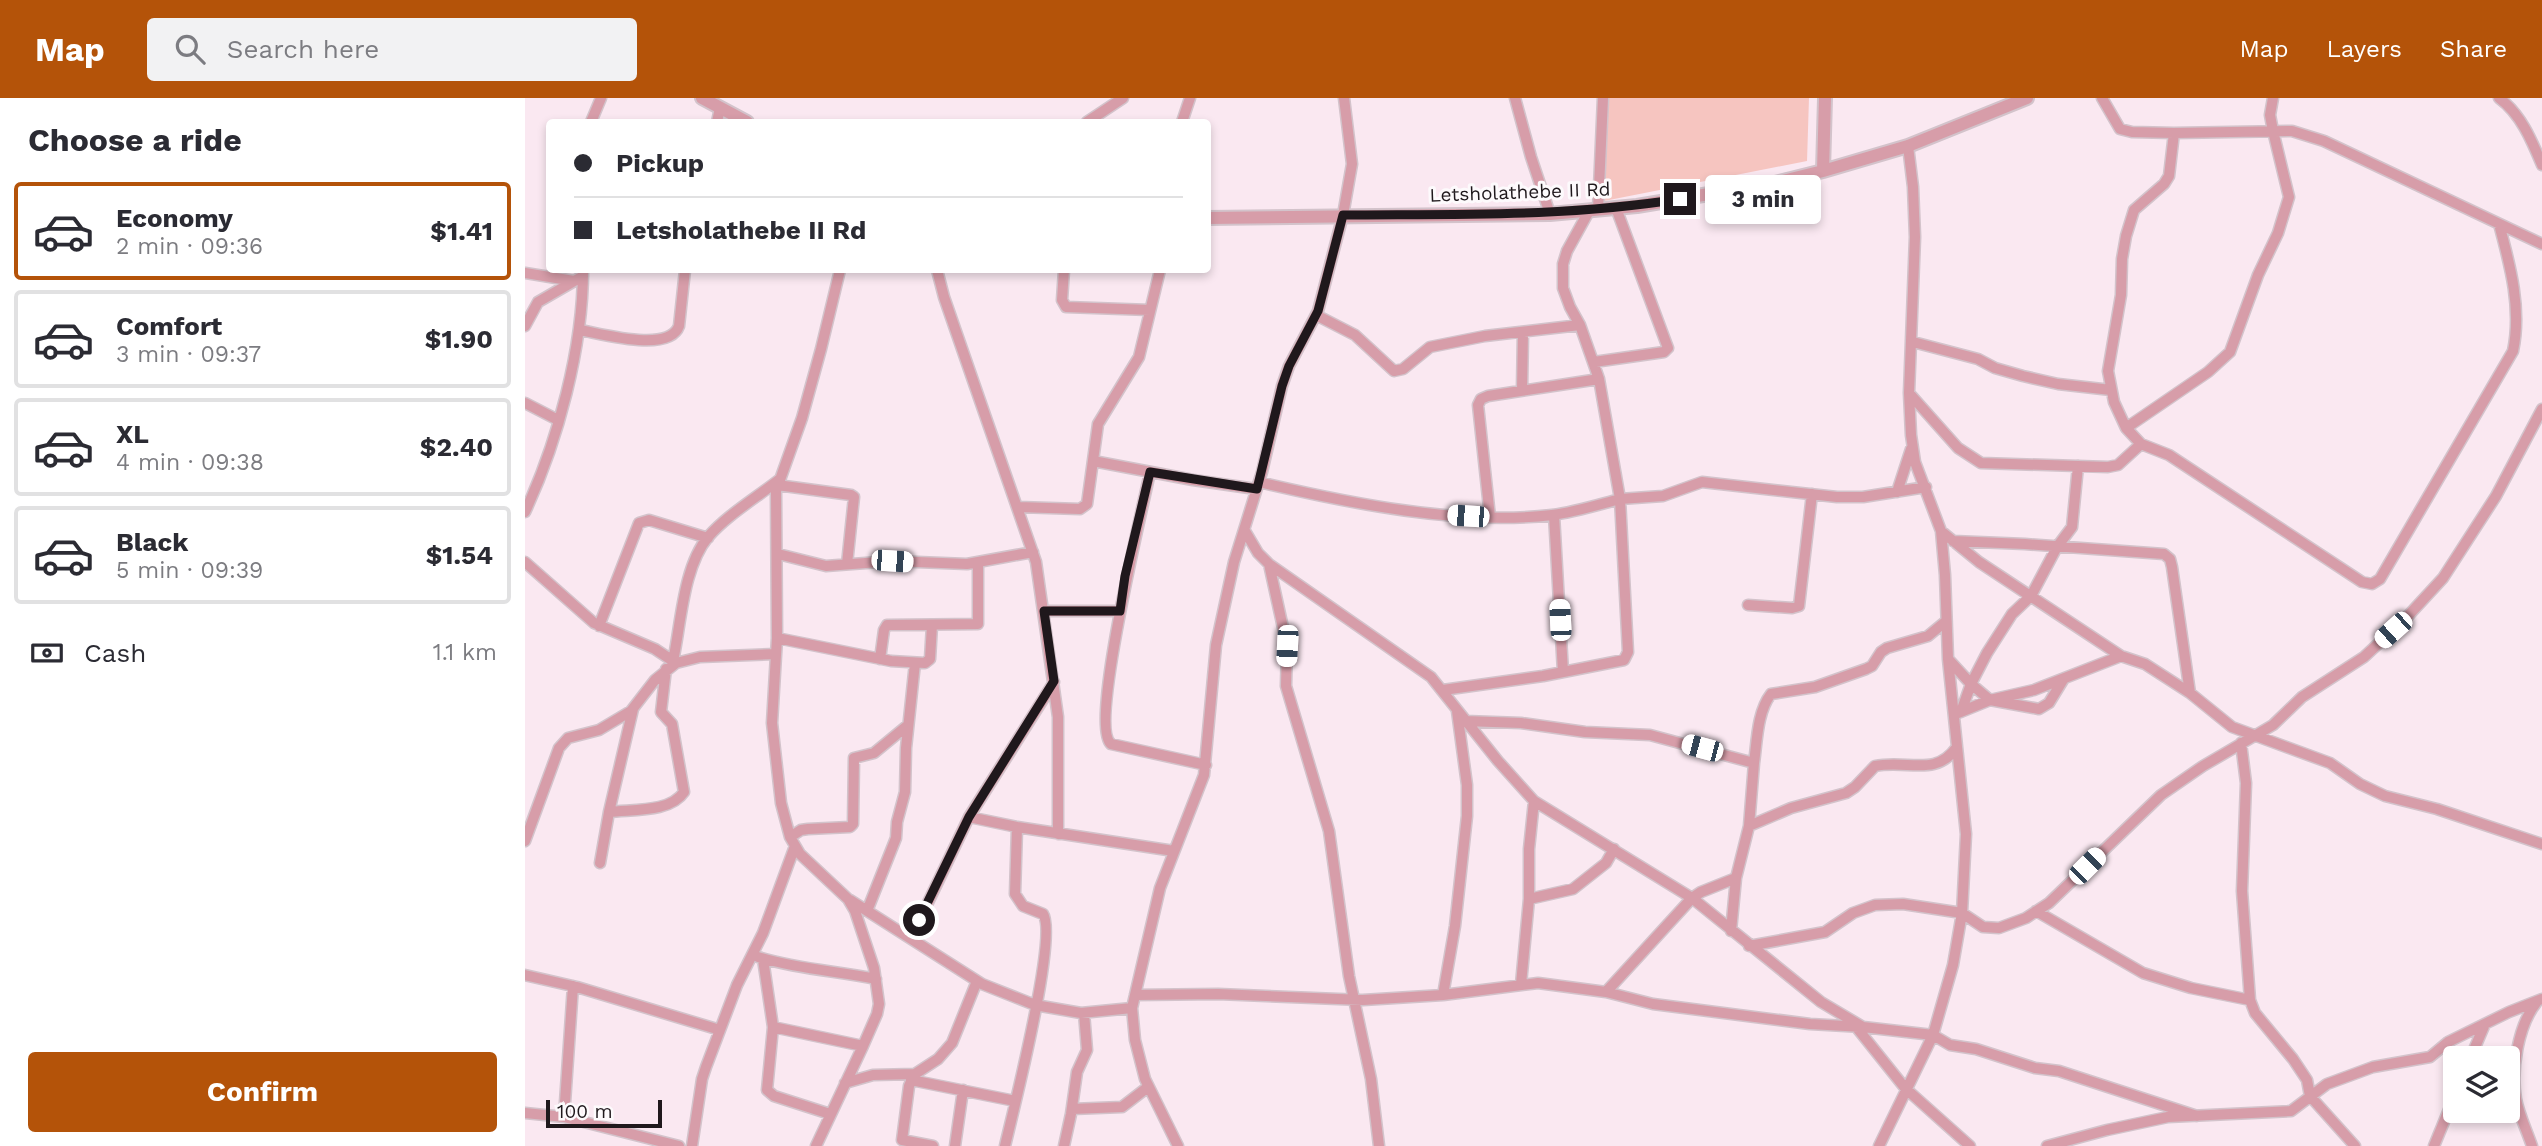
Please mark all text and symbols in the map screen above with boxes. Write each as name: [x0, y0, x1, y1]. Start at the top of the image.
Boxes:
search box: [147, 18, 637, 81]
text: Map: [35, 30, 105, 69]
icon: search: [171, 30, 209, 68]
text: Search here: [227, 34, 379, 64]
text: Map: [2240, 35, 2288, 63]
text: Layers: [2326, 35, 2402, 63]
text: Share: [2440, 35, 2507, 63]
text: Choose a ride: [28, 121, 242, 159]
text: Pickup: [616, 148, 704, 178]
callout: 3 min: [1705, 174, 1820, 224]
street label: Letsholathebe II Rd: [1429, 177, 1611, 207]
route end: [1664, 183, 1696, 215]
text: 3 min: [1732, 186, 1794, 213]
icon: car: [32, 200, 95, 263]
text: Economy: [116, 203, 233, 233]
text: Letsholathebe II Rd: [616, 215, 866, 245]
text: $1.41: [430, 216, 493, 246]
text: 2 min · 09:36: [116, 233, 263, 260]
icon: car: [32, 308, 95, 371]
text: Comfort: [116, 311, 222, 341]
text: $1.90: [425, 324, 493, 354]
text: 3 min · 09:37: [116, 341, 261, 368]
icon: car: [32, 416, 95, 479]
text: XL: [116, 419, 149, 449]
text: $2.40: [420, 432, 493, 462]
text: 4 min · 09:38: [116, 449, 264, 476]
car: [1447, 504, 1490, 528]
icon: car: [32, 524, 95, 587]
text: Black: [116, 527, 188, 557]
text: $1.54: [426, 540, 493, 570]
car: [871, 549, 914, 573]
text: 5 min · 09:39: [116, 557, 263, 584]
car: [1549, 598, 1572, 642]
car: [2371, 608, 2416, 652]
car: [1276, 624, 1299, 668]
icon: cash: [28, 634, 66, 672]
text: Cash: [84, 638, 146, 668]
text: 1.1 km: [433, 639, 497, 666]
car: [1679, 732, 1726, 764]
car: [2065, 844, 2110, 888]
route start: [903, 904, 935, 936]
map controls: [2443, 1046, 2520, 1123]
button: layers: [2443, 1046, 2520, 1123]
button: Confirm: [28, 1052, 497, 1132]
scale bar: [546, 1097, 661, 1129]
text: 100 m: [557, 1100, 613, 1123]

